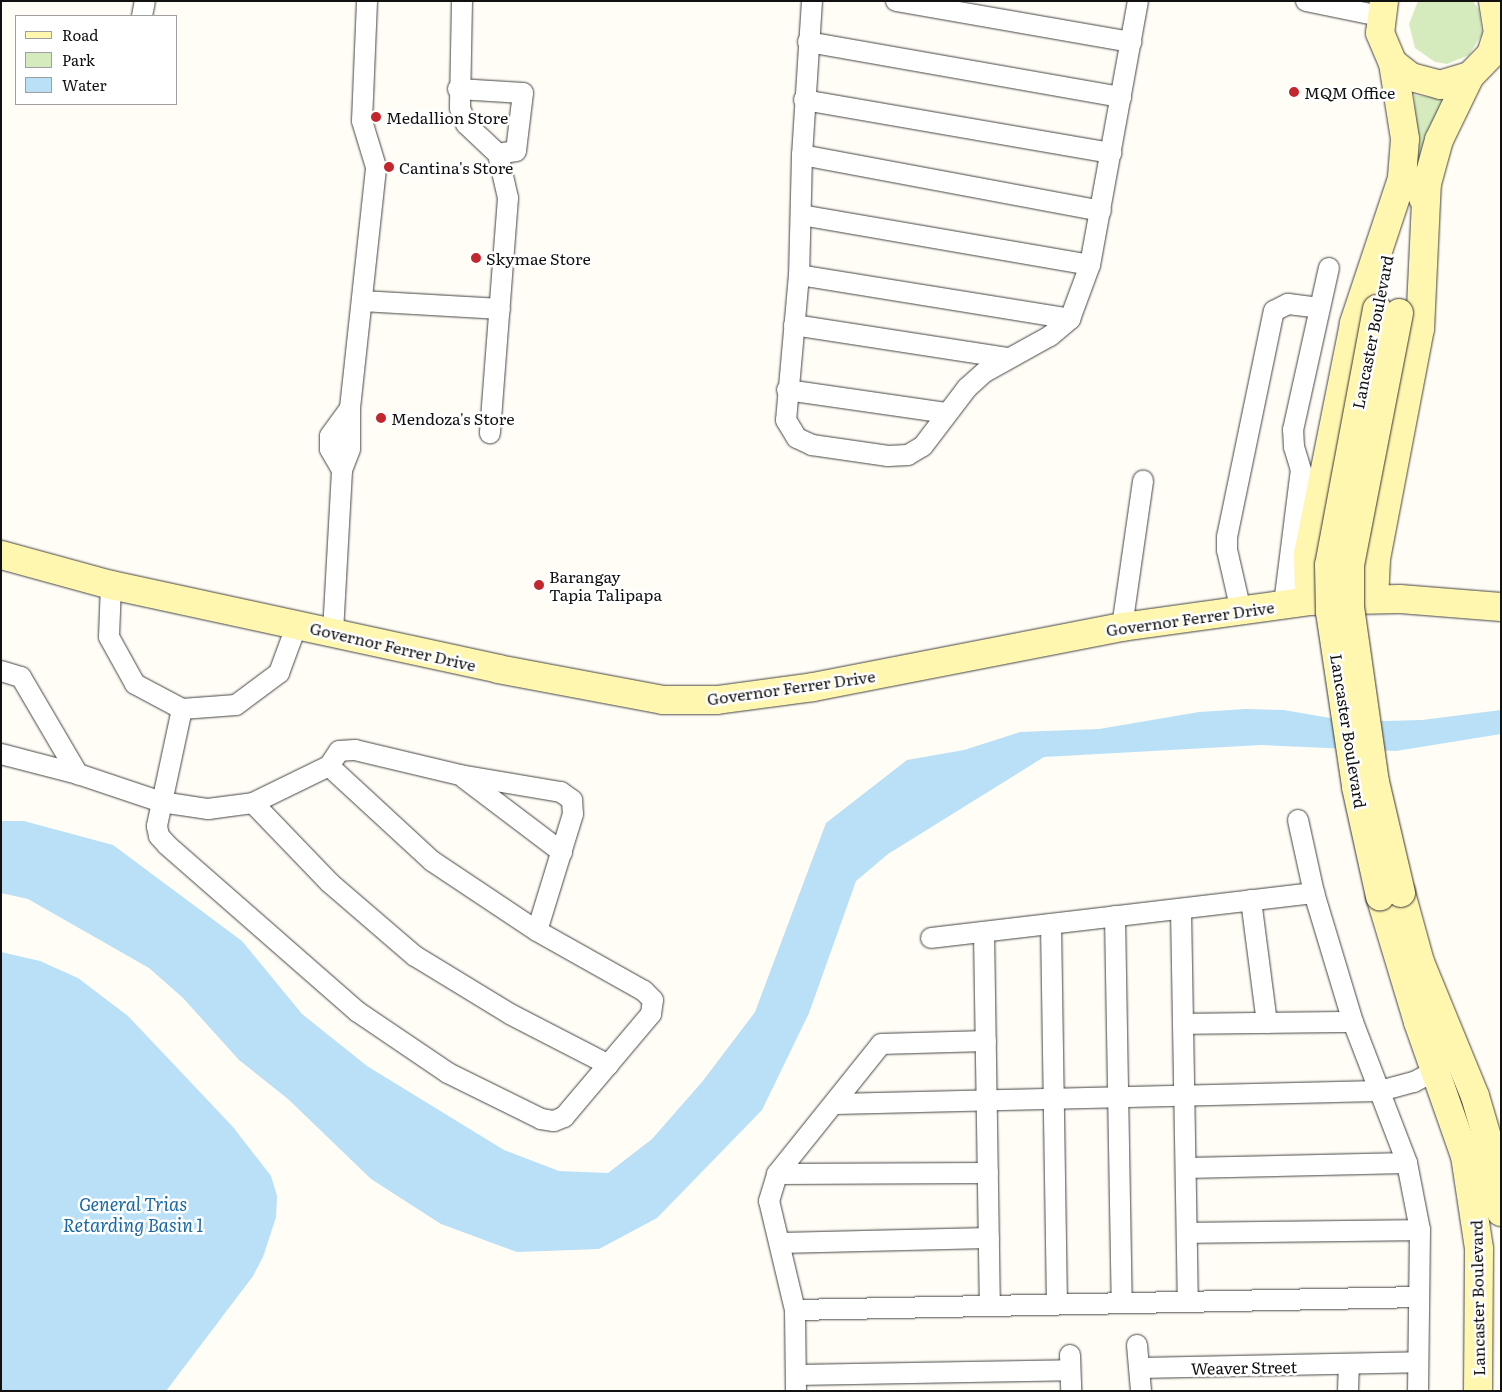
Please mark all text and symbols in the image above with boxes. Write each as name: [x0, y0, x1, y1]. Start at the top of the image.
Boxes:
legend: [15, 15, 178, 105]
text: Road: [62, 23, 98, 46]
text: Park: [62, 48, 95, 71]
text: Water: [62, 73, 107, 96]
place label: MQM Office: [1304, 82, 1395, 102]
marker: MQM Office: [1288, 86, 1300, 98]
place label: Medallion Store: [386, 107, 508, 127]
marker: Medallion Store: [370, 111, 382, 123]
place label: Cantina's Store: [399, 157, 513, 177]
marker: Cantina's Store: [383, 161, 395, 173]
place label: Skymae Store: [486, 248, 591, 268]
marker: Skymae Store: [470, 252, 482, 264]
street label: Lancaster Boulevard: [1348, 254, 1396, 410]
place label: Mendoza's Store: [391, 408, 514, 428]
marker: Mendoza's Store: [375, 412, 387, 424]
place label: Barangay Tapia Talipapa: [549, 566, 662, 604]
marker: Barangay Tapia Talipapa: [533, 579, 545, 591]
street label: Governor Ferrer Drive: [1105, 597, 1275, 639]
street label: Governor Ferrer Drive: [308, 618, 478, 674]
street label: Lancaster Boulevard: [1327, 652, 1371, 810]
street label: Governor Ferrer Drive: [706, 666, 876, 708]
water label: General Trias Retarding Basin 1: [63, 1194, 203, 1236]
street label: Lancaster Boulevard: [1466, 1220, 1488, 1376]
street label: Weaver Street: [1191, 1356, 1297, 1378]

